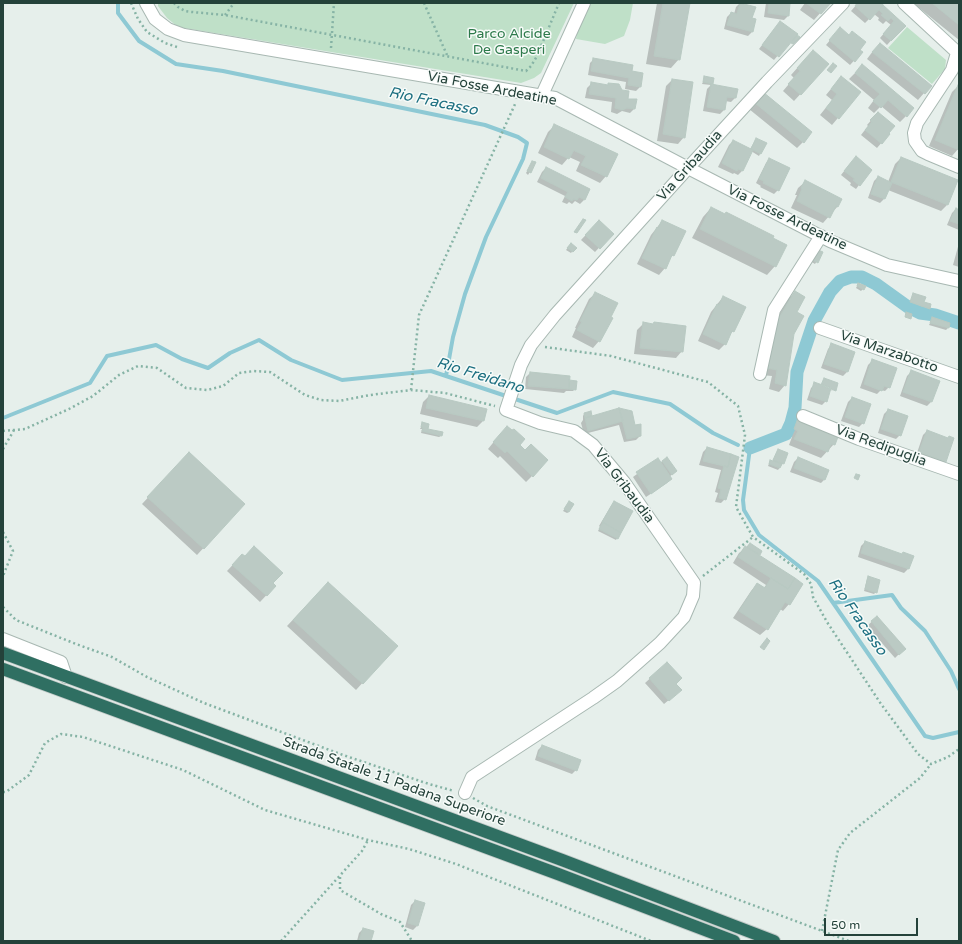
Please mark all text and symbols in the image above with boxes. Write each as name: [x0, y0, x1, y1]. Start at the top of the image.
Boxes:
park label: Parco Alcide De Gasperi: [467, 26, 551, 58]
street label: Via Fosse Ardeatine: [426, 68, 558, 110]
water label: Rio Fracasso: [387, 84, 479, 120]
street label: Via Gribaudia: [654, 127, 726, 205]
street label: Via Fosse Ardeatine: [724, 182, 850, 254]
street label: Via Marzabotto: [838, 327, 940, 377]
water label: Rio Freidano: [434, 354, 526, 398]
street label: Via Redipuglia: [833, 422, 929, 470]
street label: Via Gribaudia: [590, 445, 658, 527]
water label: Rio Fracasso: [824, 575, 890, 659]
street label: Strada Statale 11 Padana Superiore: [280, 734, 508, 830]
scale bar: [826, 910, 920, 936]
text: 50 m: [831, 918, 860, 932]

